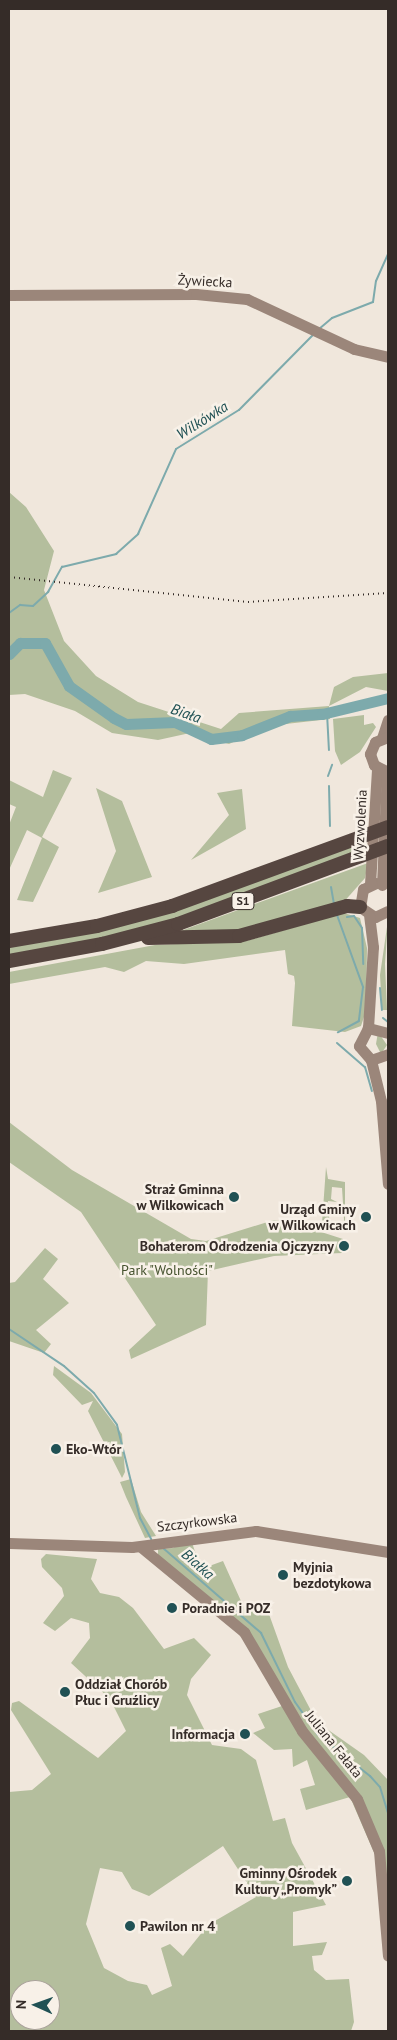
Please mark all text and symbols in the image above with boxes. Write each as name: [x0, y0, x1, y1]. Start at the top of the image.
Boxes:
street label: Żywiecka: [177, 271, 233, 291]
water label: Wilkówka: [173, 397, 231, 443]
water label: Biała: [168, 699, 204, 727]
street label: Wyzwolenia: [350, 789, 370, 861]
road number: S1: [230, 891, 256, 910]
place label: Straż Gminna w Wilkowicach: [136, 1181, 224, 1214]
marker: Straż Gminna w Wilkowicach: [228, 1191, 240, 1203]
place label: Urząd Gminy w Wilkowicach: [268, 1201, 356, 1234]
marker: Urząd Gminy w Wilkowicach: [360, 1211, 372, 1223]
place label: Bohaterom Odrodzenia Ojczyzny: [139, 1238, 334, 1254]
marker: Bohaterom Odrodzenia Ojczyzny: [338, 1240, 350, 1252]
park label: Park "Wolności": [120, 1262, 214, 1278]
place label: Eko-Wtór: [66, 1441, 121, 1457]
marker: Eko-Wtór: [50, 1443, 62, 1455]
street label: Szczyrkowska: [156, 1509, 238, 1535]
water label: Białka: [178, 1545, 218, 1583]
place label: Myjnia bezdotykowa: [293, 1559, 371, 1591]
marker: Myjnia bezdotykowa: [277, 1569, 289, 1581]
place label: Poradnie i POZ: [182, 1600, 270, 1616]
marker: Poradnie i POZ: [166, 1602, 178, 1614]
place label: Oddział Chorób Płuc i Gruźlicy: [75, 1676, 168, 1708]
marker: Oddział Chorób Płuc i Gruźlicy: [59, 1686, 71, 1698]
street label: Juliana Fałata: [302, 1707, 366, 1781]
place label: Informacja: [172, 1726, 235, 1742]
marker: Informacja: [239, 1728, 251, 1740]
place label: Gminny Ośrodek Kultury „Promyk”: [233, 1865, 337, 1898]
marker: Gminny Ośrodek Kultury „Promyk”: [341, 1875, 353, 1887]
place label: Pawilon nr 4: [140, 1918, 215, 1934]
marker: Pawilon nr 4: [124, 1920, 136, 1932]
north arrow: [10, 1980, 60, 2030]
text: N: [12, 2000, 30, 2009]

